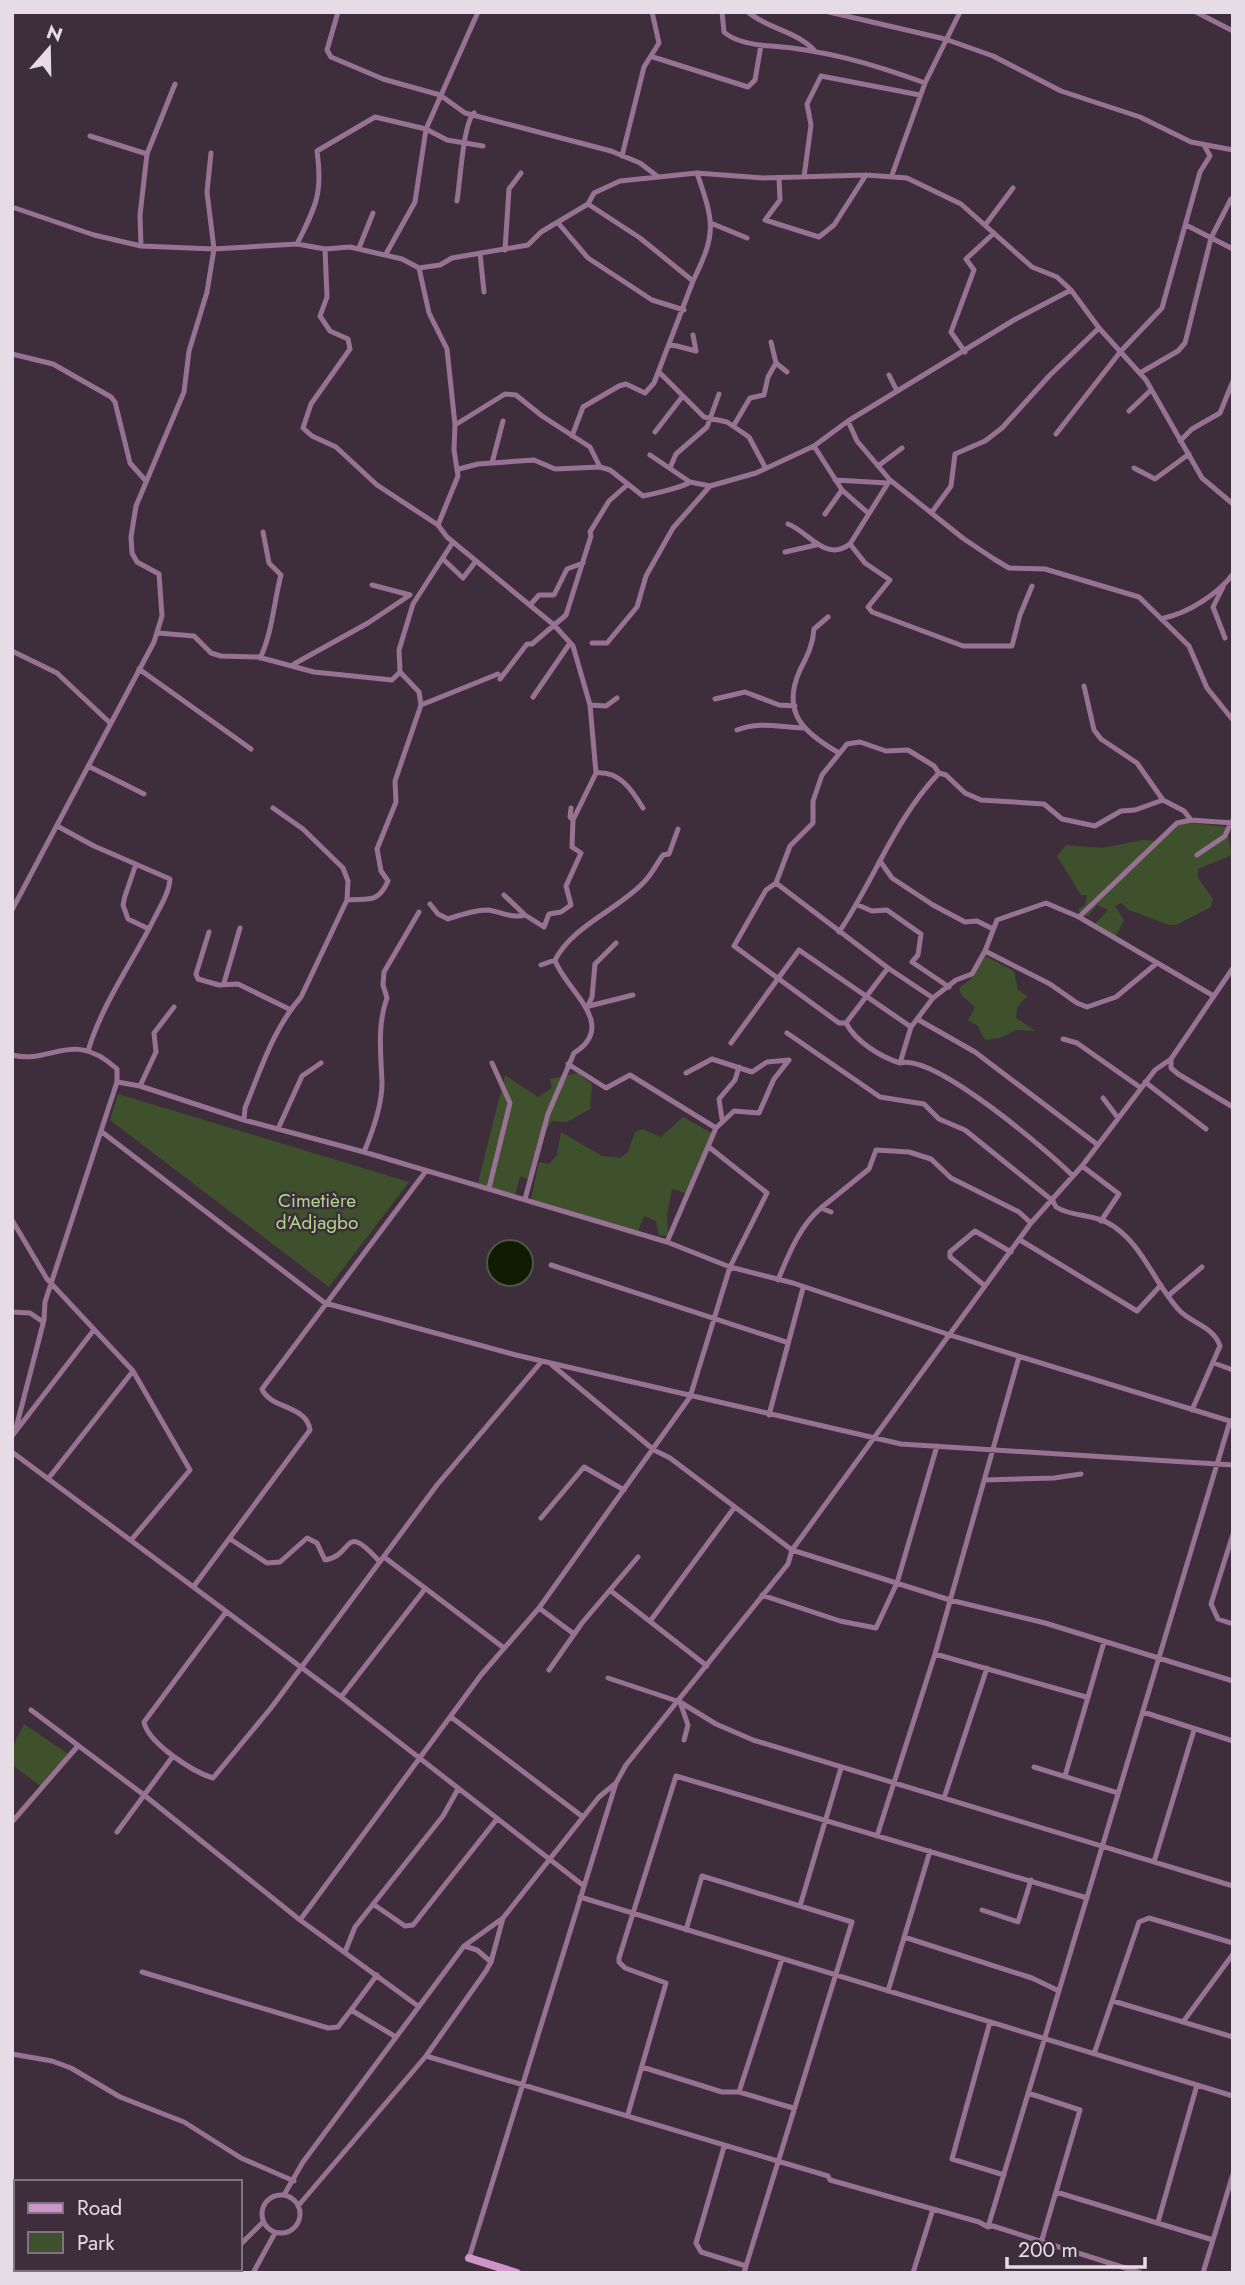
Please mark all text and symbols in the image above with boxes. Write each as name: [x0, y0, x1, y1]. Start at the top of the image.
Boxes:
north arrow: [14, 14, 84, 84]
text: N: [43, 18, 66, 49]
park label: Cimetière d'Adjagbo: [276, 1187, 358, 1236]
legend: [14, 2180, 242, 2271]
text: Road: [77, 2193, 122, 2223]
scale bar: [1007, 2226, 1145, 2270]
text: Park: [77, 2228, 115, 2258]
text: 200 m: [1018, 2235, 1078, 2265]

